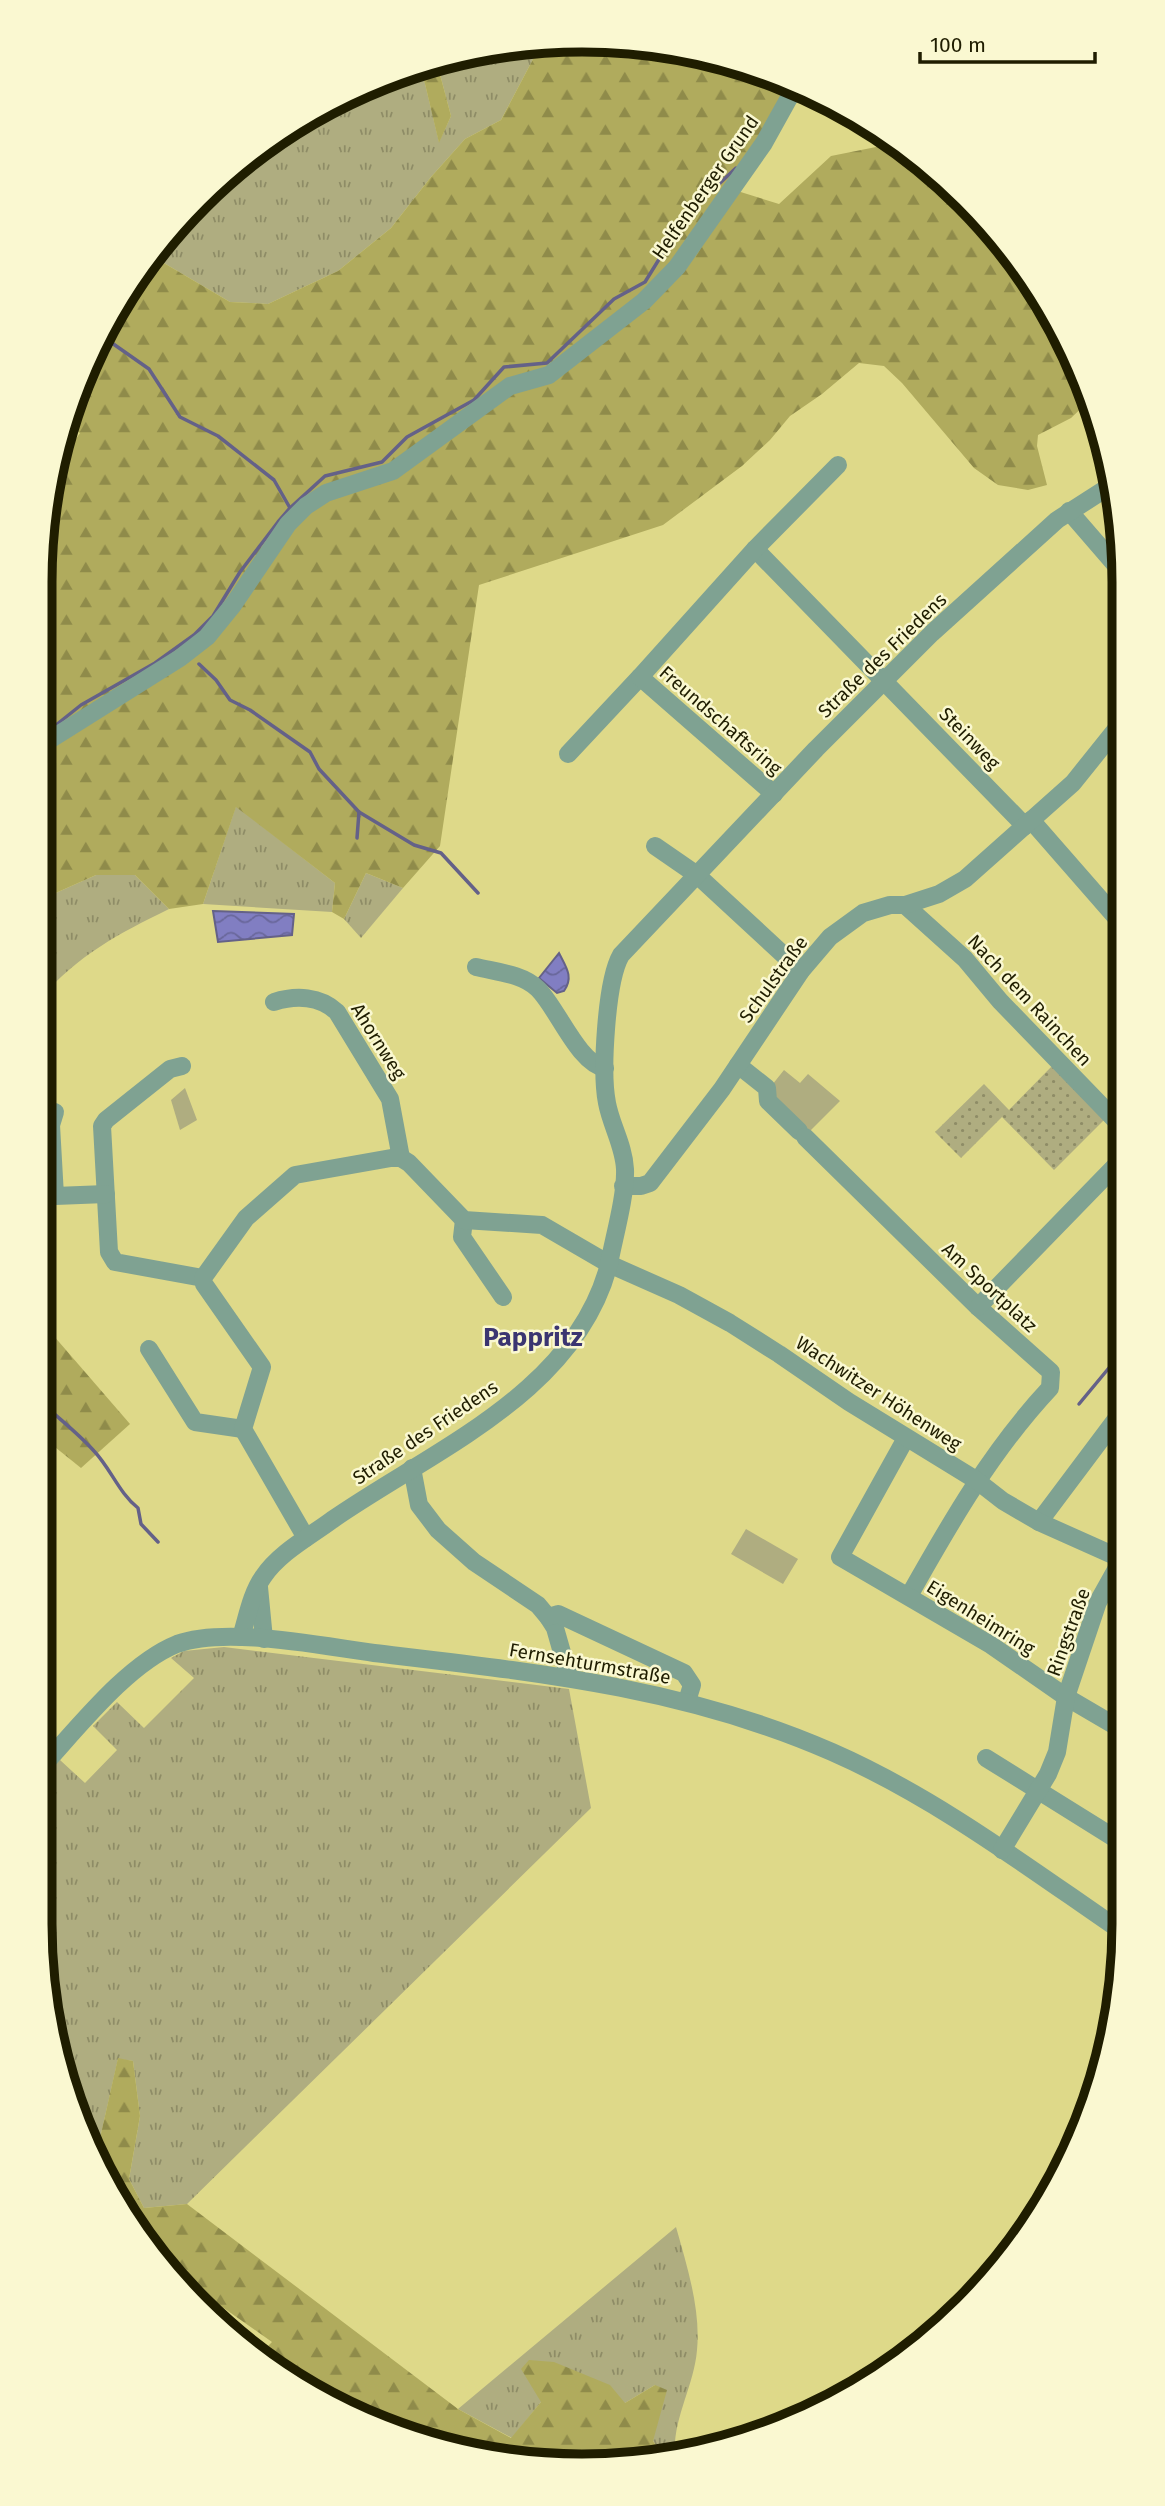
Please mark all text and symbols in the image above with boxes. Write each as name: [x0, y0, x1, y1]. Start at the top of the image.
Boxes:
scale bar: [920, 21, 1095, 65]
text: 100 m: [930, 32, 986, 58]
street label: Helfenberger Grund: [647, 111, 764, 264]
street label: Straße des Friedens: [813, 588, 952, 723]
street label: Freundschaftsring: [655, 661, 787, 780]
street label: Steinweg: [934, 702, 1005, 774]
street label: Nach dem Rainchen: [963, 930, 1097, 1071]
street label: Schulstraße: [734, 931, 813, 1027]
street label: Ahornweg: [346, 999, 411, 1084]
street label: Am Sportplatz: [937, 1238, 1042, 1337]
district label: Pappritz: [483, 1322, 583, 1353]
street label: Wachwitzer Höhenweg: [792, 1331, 966, 1456]
street label: Straße des Friedens: [348, 1375, 502, 1489]
street label: Eigenheimring: [922, 1575, 1039, 1660]
street label: Ringstraße: [1042, 1585, 1095, 1679]
street label: Fernsehturmstraße: [507, 1638, 673, 1689]

